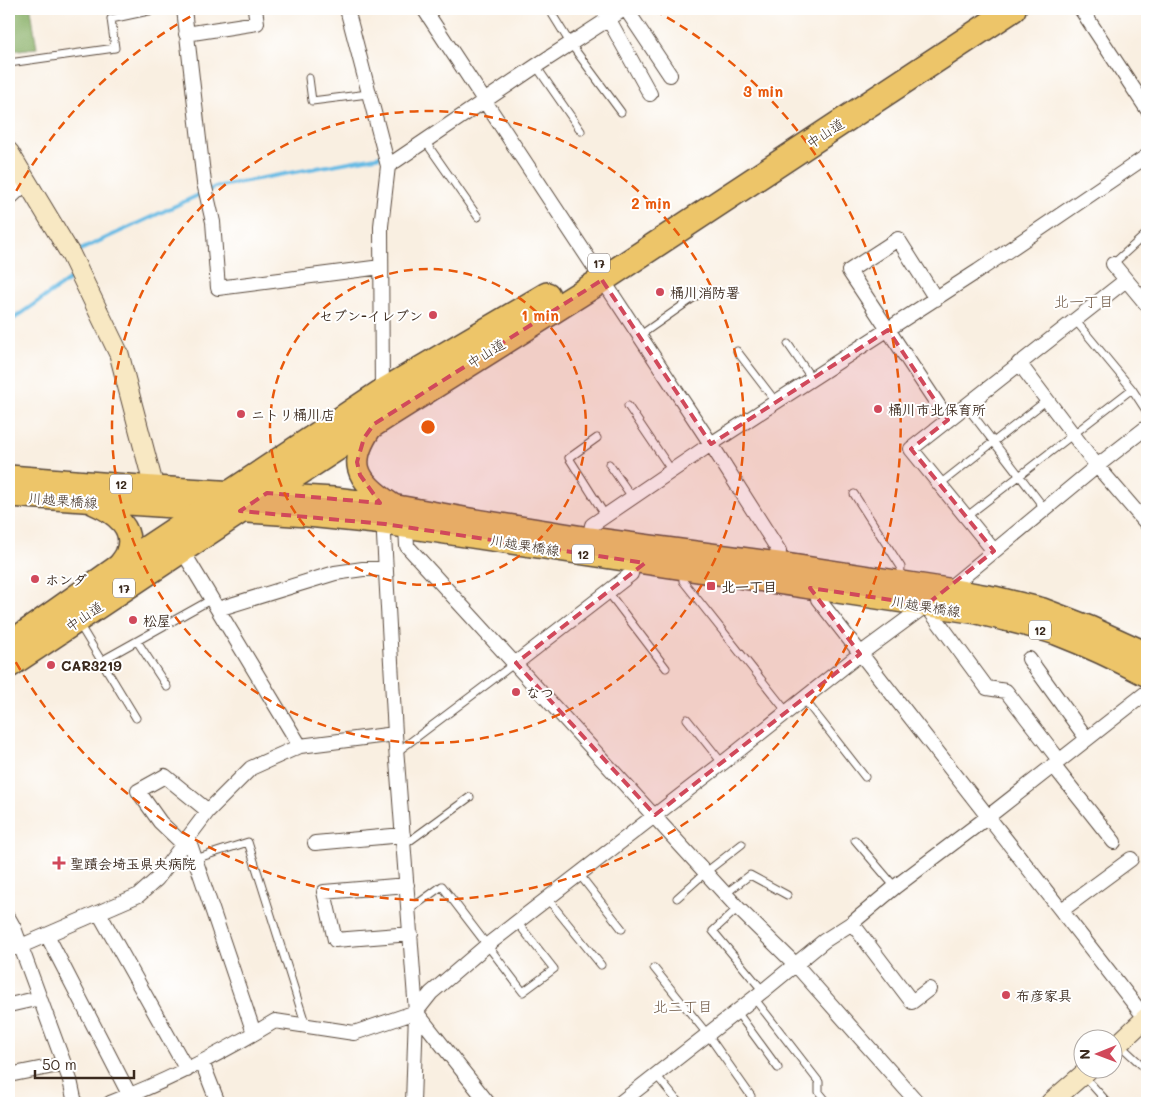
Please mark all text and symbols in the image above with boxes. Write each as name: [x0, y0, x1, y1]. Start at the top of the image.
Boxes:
text: 3 min: [743, 81, 783, 101]
street label: 中山道: [802, 114, 848, 152]
text: 2 min: [631, 193, 671, 213]
road number: 17: [588, 254, 610, 272]
place label: 桶川消防署: [670, 283, 740, 302]
marker: 桶川消防署: [654, 286, 666, 298]
district label: 北一丁目: [1054, 291, 1114, 311]
text: 1 min: [521, 305, 559, 325]
place label: セブン-イレブン: [319, 306, 423, 325]
marker: セブン-イレブン: [427, 309, 439, 321]
street label: 中山道: [463, 334, 509, 372]
place label: 桶川市北保育所: [888, 400, 986, 419]
marker: 桶川市北保育所: [872, 403, 884, 415]
place label: ニトリ桶川店: [251, 405, 335, 424]
marker: ニトリ桶川店: [235, 408, 247, 420]
centre of rings: [419, 418, 437, 436]
road number: 12: [110, 474, 132, 494]
street label: 川越栗橋線: [27, 488, 99, 512]
street label: 川越栗橋線: [489, 530, 561, 560]
road number: 12: [572, 544, 594, 564]
place label: ホンダ: [45, 570, 87, 589]
marker: ホンダ: [29, 573, 41, 585]
place label: 北一丁目: [721, 577, 777, 596]
road number: 17: [113, 578, 135, 598]
marker: 北一丁目: [705, 580, 717, 592]
street label: 川越栗橋線: [890, 591, 962, 621]
street label: 中山道: [61, 596, 107, 636]
place label: 松屋: [143, 611, 171, 630]
marker: 松屋: [127, 614, 139, 626]
road number: 12: [1029, 620, 1051, 640]
place label: CAR3219: [61, 656, 122, 675]
marker: CAR3219: [45, 659, 57, 671]
place label: なつ: [526, 683, 554, 702]
marker: なつ: [510, 686, 522, 698]
place label: 聖蹟会埼玉県央病院: [70, 854, 196, 873]
marker: 聖蹟会埼玉県央病院: [52, 856, 66, 870]
place label: 布彦家具: [1016, 986, 1072, 1005]
marker: 布彦家具: [1000, 989, 1012, 1001]
district label: 北二丁目: [653, 996, 713, 1016]
north arrow: [1074, 1030, 1124, 1080]
scale bar: [35, 1047, 134, 1079]
text: N: [1075, 1049, 1094, 1060]
text: 50 m: [42, 1054, 77, 1074]

